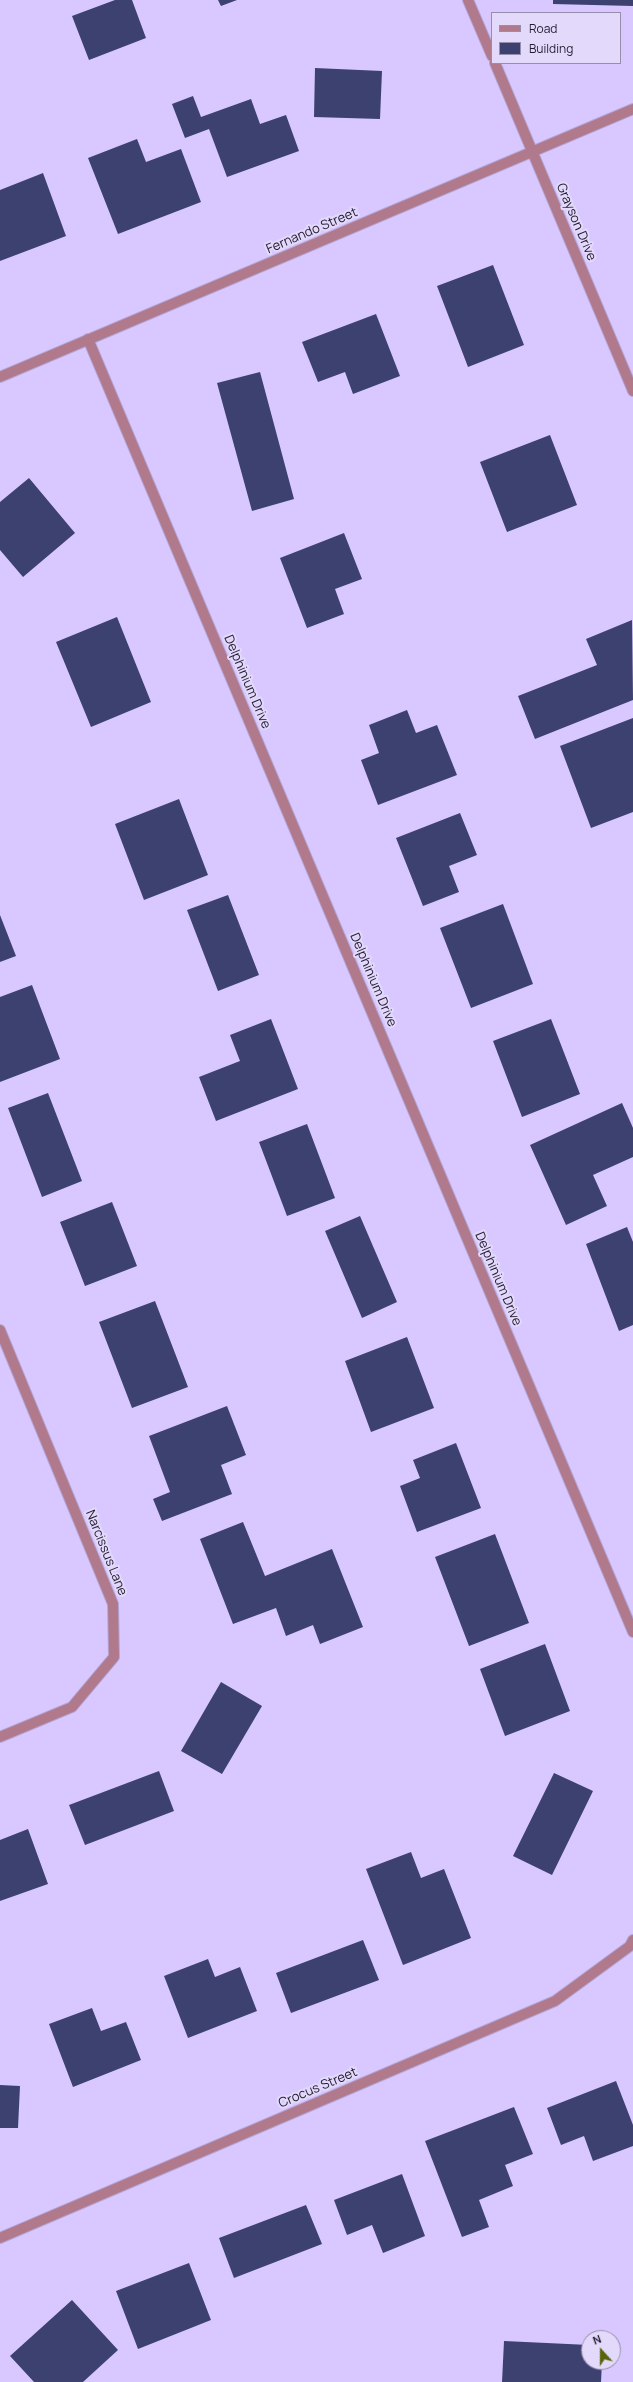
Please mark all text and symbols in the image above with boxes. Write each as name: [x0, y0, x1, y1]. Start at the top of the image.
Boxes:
legend: [491, 12, 621, 64]
text: Road: [529, 20, 557, 37]
text: Building: [529, 40, 573, 57]
street label: Grayson Drive: [553, 181, 599, 263]
street label: Fernando Street: [264, 205, 360, 257]
street label: Delphinium Drive: [220, 633, 274, 731]
street label: Delphinium Drive: [346, 931, 400, 1029]
street label: Delphinium Drive: [471, 1230, 525, 1328]
street label: Narcissus Lane: [82, 1508, 130, 1598]
street label: Crocus Street: [276, 2064, 360, 2112]
north arrow: [581, 2330, 621, 2370]
text: N: [591, 2331, 603, 2348]

